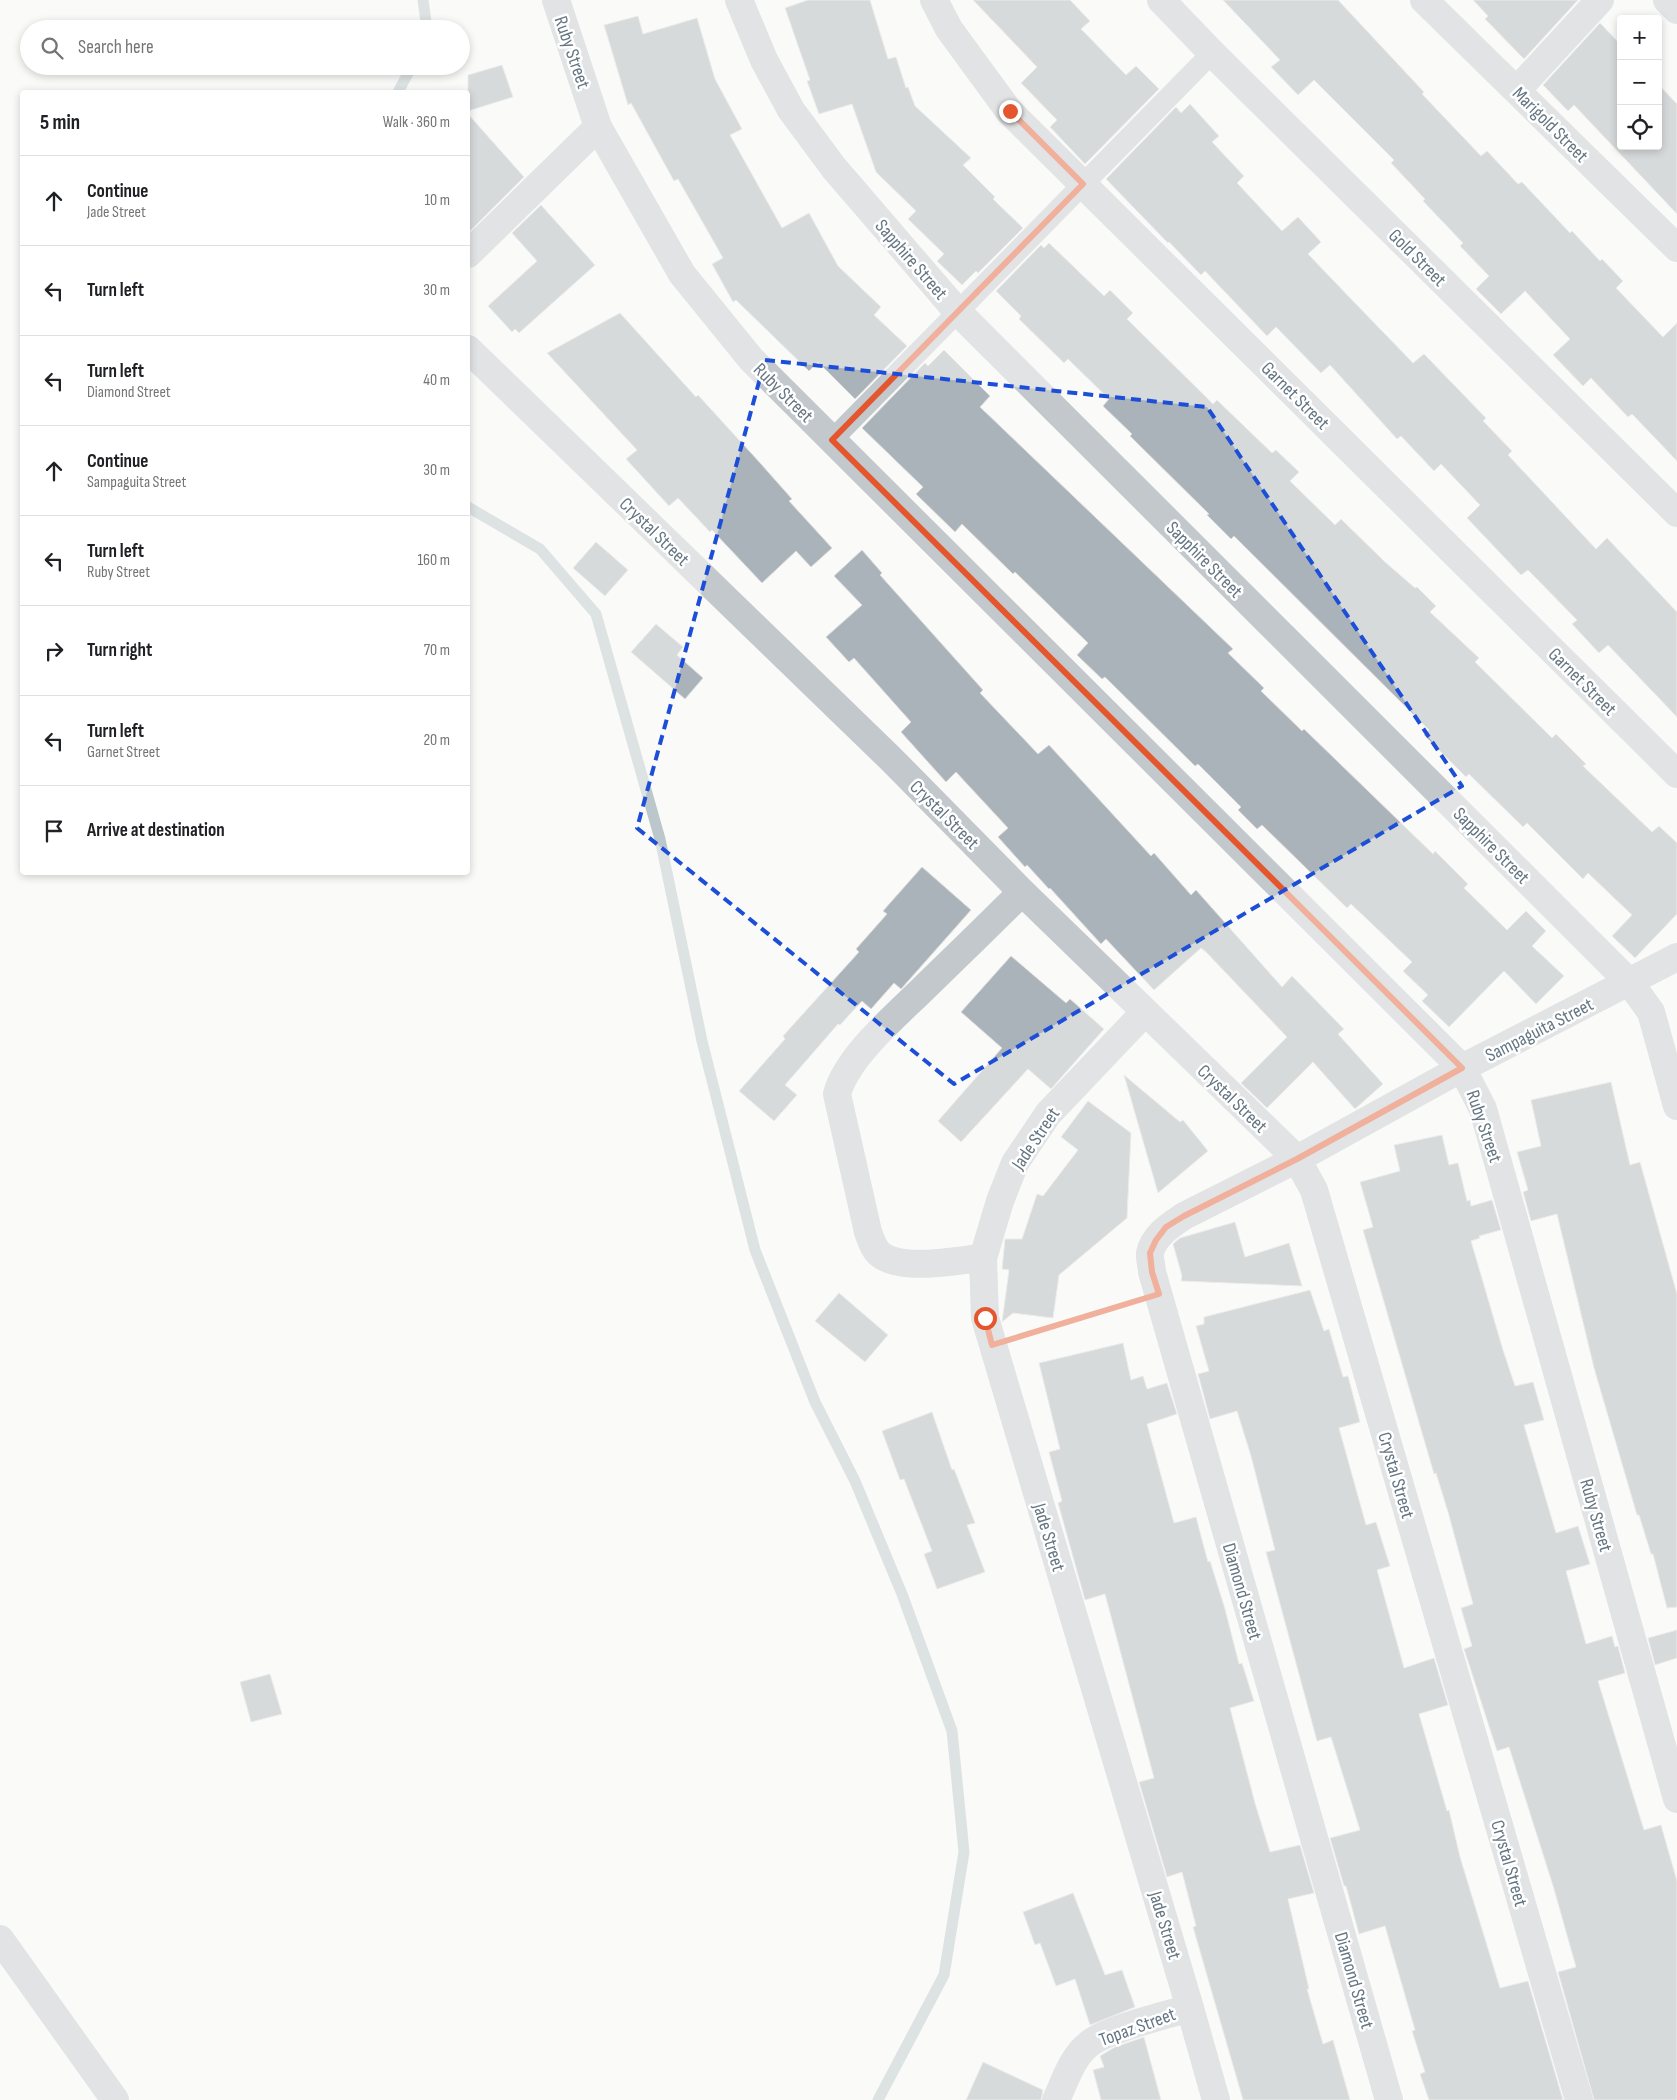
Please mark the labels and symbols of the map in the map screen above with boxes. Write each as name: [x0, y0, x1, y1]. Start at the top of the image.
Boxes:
street label: Ruby Street: [549, 13, 595, 92]
street label: Marigold Street: [1507, 82, 1593, 168]
route end: [999, 100, 1022, 123]
street label: Sapphire Street: [870, 215, 952, 305]
street label: Gold Street: [1383, 224, 1451, 292]
street label: Garnet Street: [1256, 357, 1334, 435]
street label: Ruby Street: [748, 358, 818, 428]
street label: Crystal Street: [614, 493, 694, 571]
street label: Sapphire Street: [1161, 517, 1247, 603]
street label: Garnet Street: [1543, 643, 1621, 721]
street label: Crystal Street: [904, 776, 984, 855]
street label: Sapphire Street: [1448, 803, 1534, 889]
street label: Sampaguita Street: [1482, 993, 1598, 1067]
street label: Crystal Street: [1192, 1060, 1272, 1138]
street label: Ruby Street: [1461, 1087, 1507, 1166]
street label: Jade Street: [1007, 1103, 1065, 1175]
route start: [974, 1307, 997, 1330]
street label: Crystal Street: [1372, 1430, 1419, 1521]
street label: Ruby Street: [1574, 1476, 1617, 1555]
street label: Jade Street: [1027, 1500, 1070, 1574]
street label: Diamond Street: [1217, 1540, 1266, 1643]
street label: Crystal Street: [1485, 1818, 1532, 1909]
street label: Jade Street: [1143, 1888, 1186, 1962]
street label: Diamond Street: [1329, 1929, 1378, 2032]
street label: Topaz Street: [1096, 2003, 1179, 2052]

